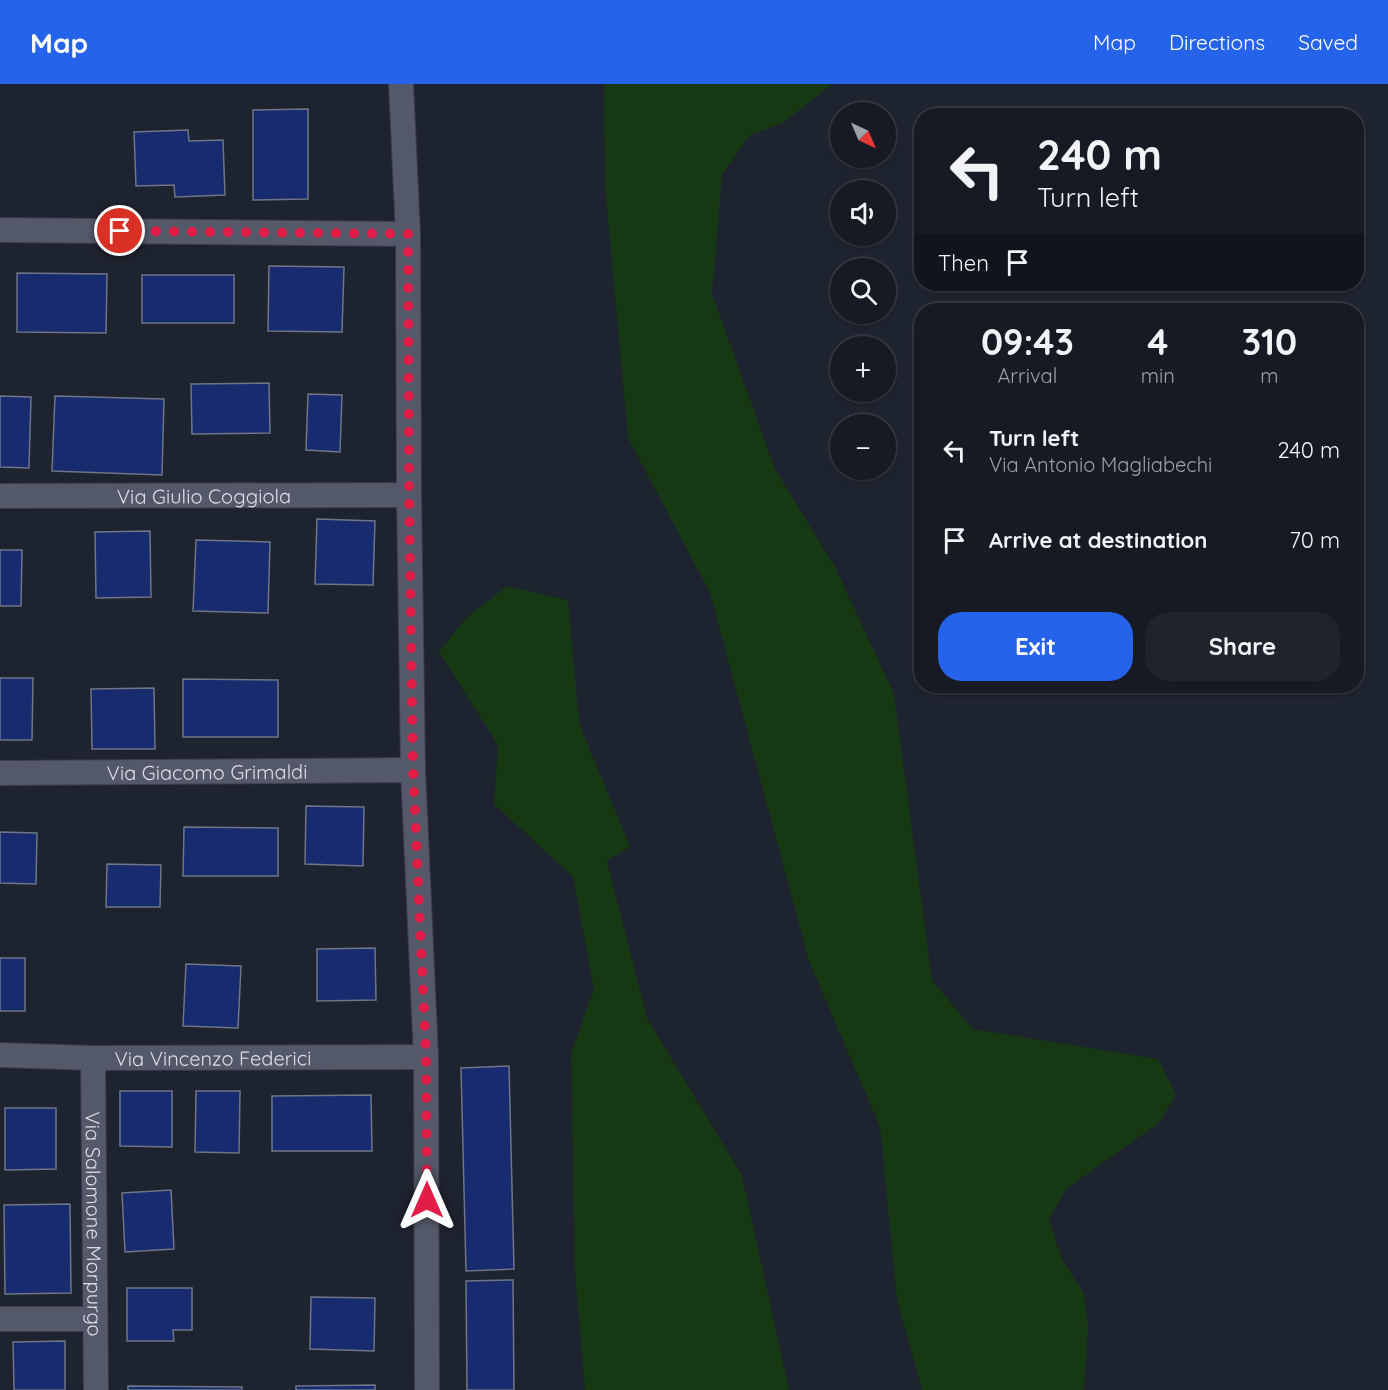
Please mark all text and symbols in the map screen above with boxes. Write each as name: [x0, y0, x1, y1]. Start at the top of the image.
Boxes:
text: Map: [30, 25, 88, 60]
text: Map: [1093, 29, 1136, 55]
text: Directions: [1169, 29, 1265, 55]
text: Saved: [1298, 29, 1358, 55]
north arrow: [830, 102, 896, 168]
map controls: [830, 102, 896, 480]
text: 240 m: [1037, 128, 1162, 181]
icon: left: [938, 132, 1016, 210]
button: sound: [830, 180, 896, 246]
text: Turn left: [1037, 180, 1139, 214]
pin: [94, 205, 145, 256]
icon: arrive: [103, 214, 136, 247]
icon: arrive: [1001, 246, 1034, 279]
text: Then: [938, 249, 989, 277]
button: search: [830, 258, 896, 324]
text: 09:43: [981, 319, 1074, 364]
text: 4: [1147, 319, 1168, 364]
text: 310: [1242, 319, 1297, 364]
button: +: [830, 336, 896, 402]
text: Arrival: [997, 363, 1057, 388]
text: min: [1141, 363, 1175, 388]
text: m: [1260, 363, 1279, 388]
button: −: [830, 414, 896, 480]
text: Turn left: [989, 424, 1079, 452]
icon: left: [938, 434, 971, 467]
text: 240 m: [1277, 436, 1340, 464]
text: Via Antonio Magliabechi: [989, 452, 1212, 477]
street label: Via Giulio Coggiola: [117, 483, 291, 508]
icon: arrive: [938, 524, 971, 557]
text: Arrive at destination: [989, 526, 1207, 554]
text: 70 m: [1290, 526, 1340, 554]
button: Exit: [938, 612, 1133, 681]
button: Share: [1145, 612, 1340, 681]
street label: Via Giacomo Grimaldi: [106, 758, 308, 785]
street label: Via Vincenzo Federici: [114, 1045, 311, 1070]
street label: Via Salomone Morpurgo: [81, 1111, 108, 1337]
position arrow: [395, 1168, 459, 1232]

